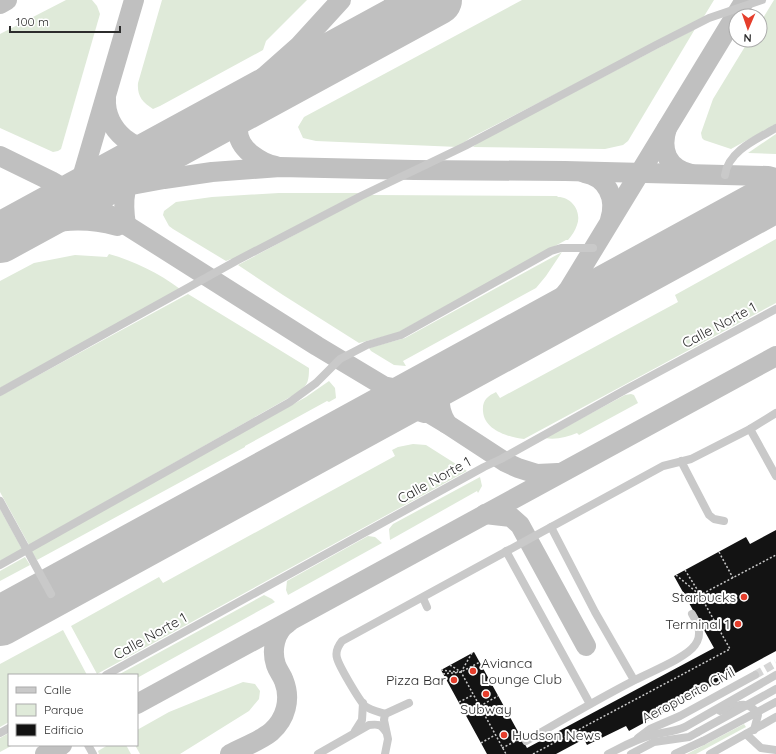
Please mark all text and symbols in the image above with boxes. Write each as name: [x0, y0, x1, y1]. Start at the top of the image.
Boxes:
scale bar: [10, 8, 120, 34]
north arrow: [728, 8, 768, 48]
text: 100 m: [16, 14, 49, 29]
text: N: [743, 31, 752, 45]
street label: Calle Norte 1: [679, 298, 759, 352]
street label: Calle Norte 1: [394, 452, 474, 508]
place label: Starbucks: [672, 588, 736, 606]
marker: Starbucks: [739, 592, 749, 602]
street label: Calle Norte 1: [110, 608, 190, 664]
place label: Terminal 1: [665, 615, 730, 633]
marker: Terminal 1: [733, 619, 743, 629]
place label: Avianca Lounge Club: [481, 654, 562, 688]
street label: Aeropuerto Civil: [638, 663, 738, 727]
marker: Avianca Lounge Club: [468, 666, 478, 676]
place label: Pizza Bar: [386, 671, 447, 689]
legend: [8, 674, 138, 746]
marker: Pizza Bar: [449, 675, 459, 685]
text: Calle: [44, 682, 72, 697]
marker: Subway: [481, 689, 491, 699]
place label: Subway: [460, 700, 512, 718]
text: Parque: [44, 702, 84, 717]
text: Edificio: [44, 722, 84, 737]
place label: Hudson News: [512, 726, 601, 744]
marker: Hudson News: [499, 730, 509, 740]

